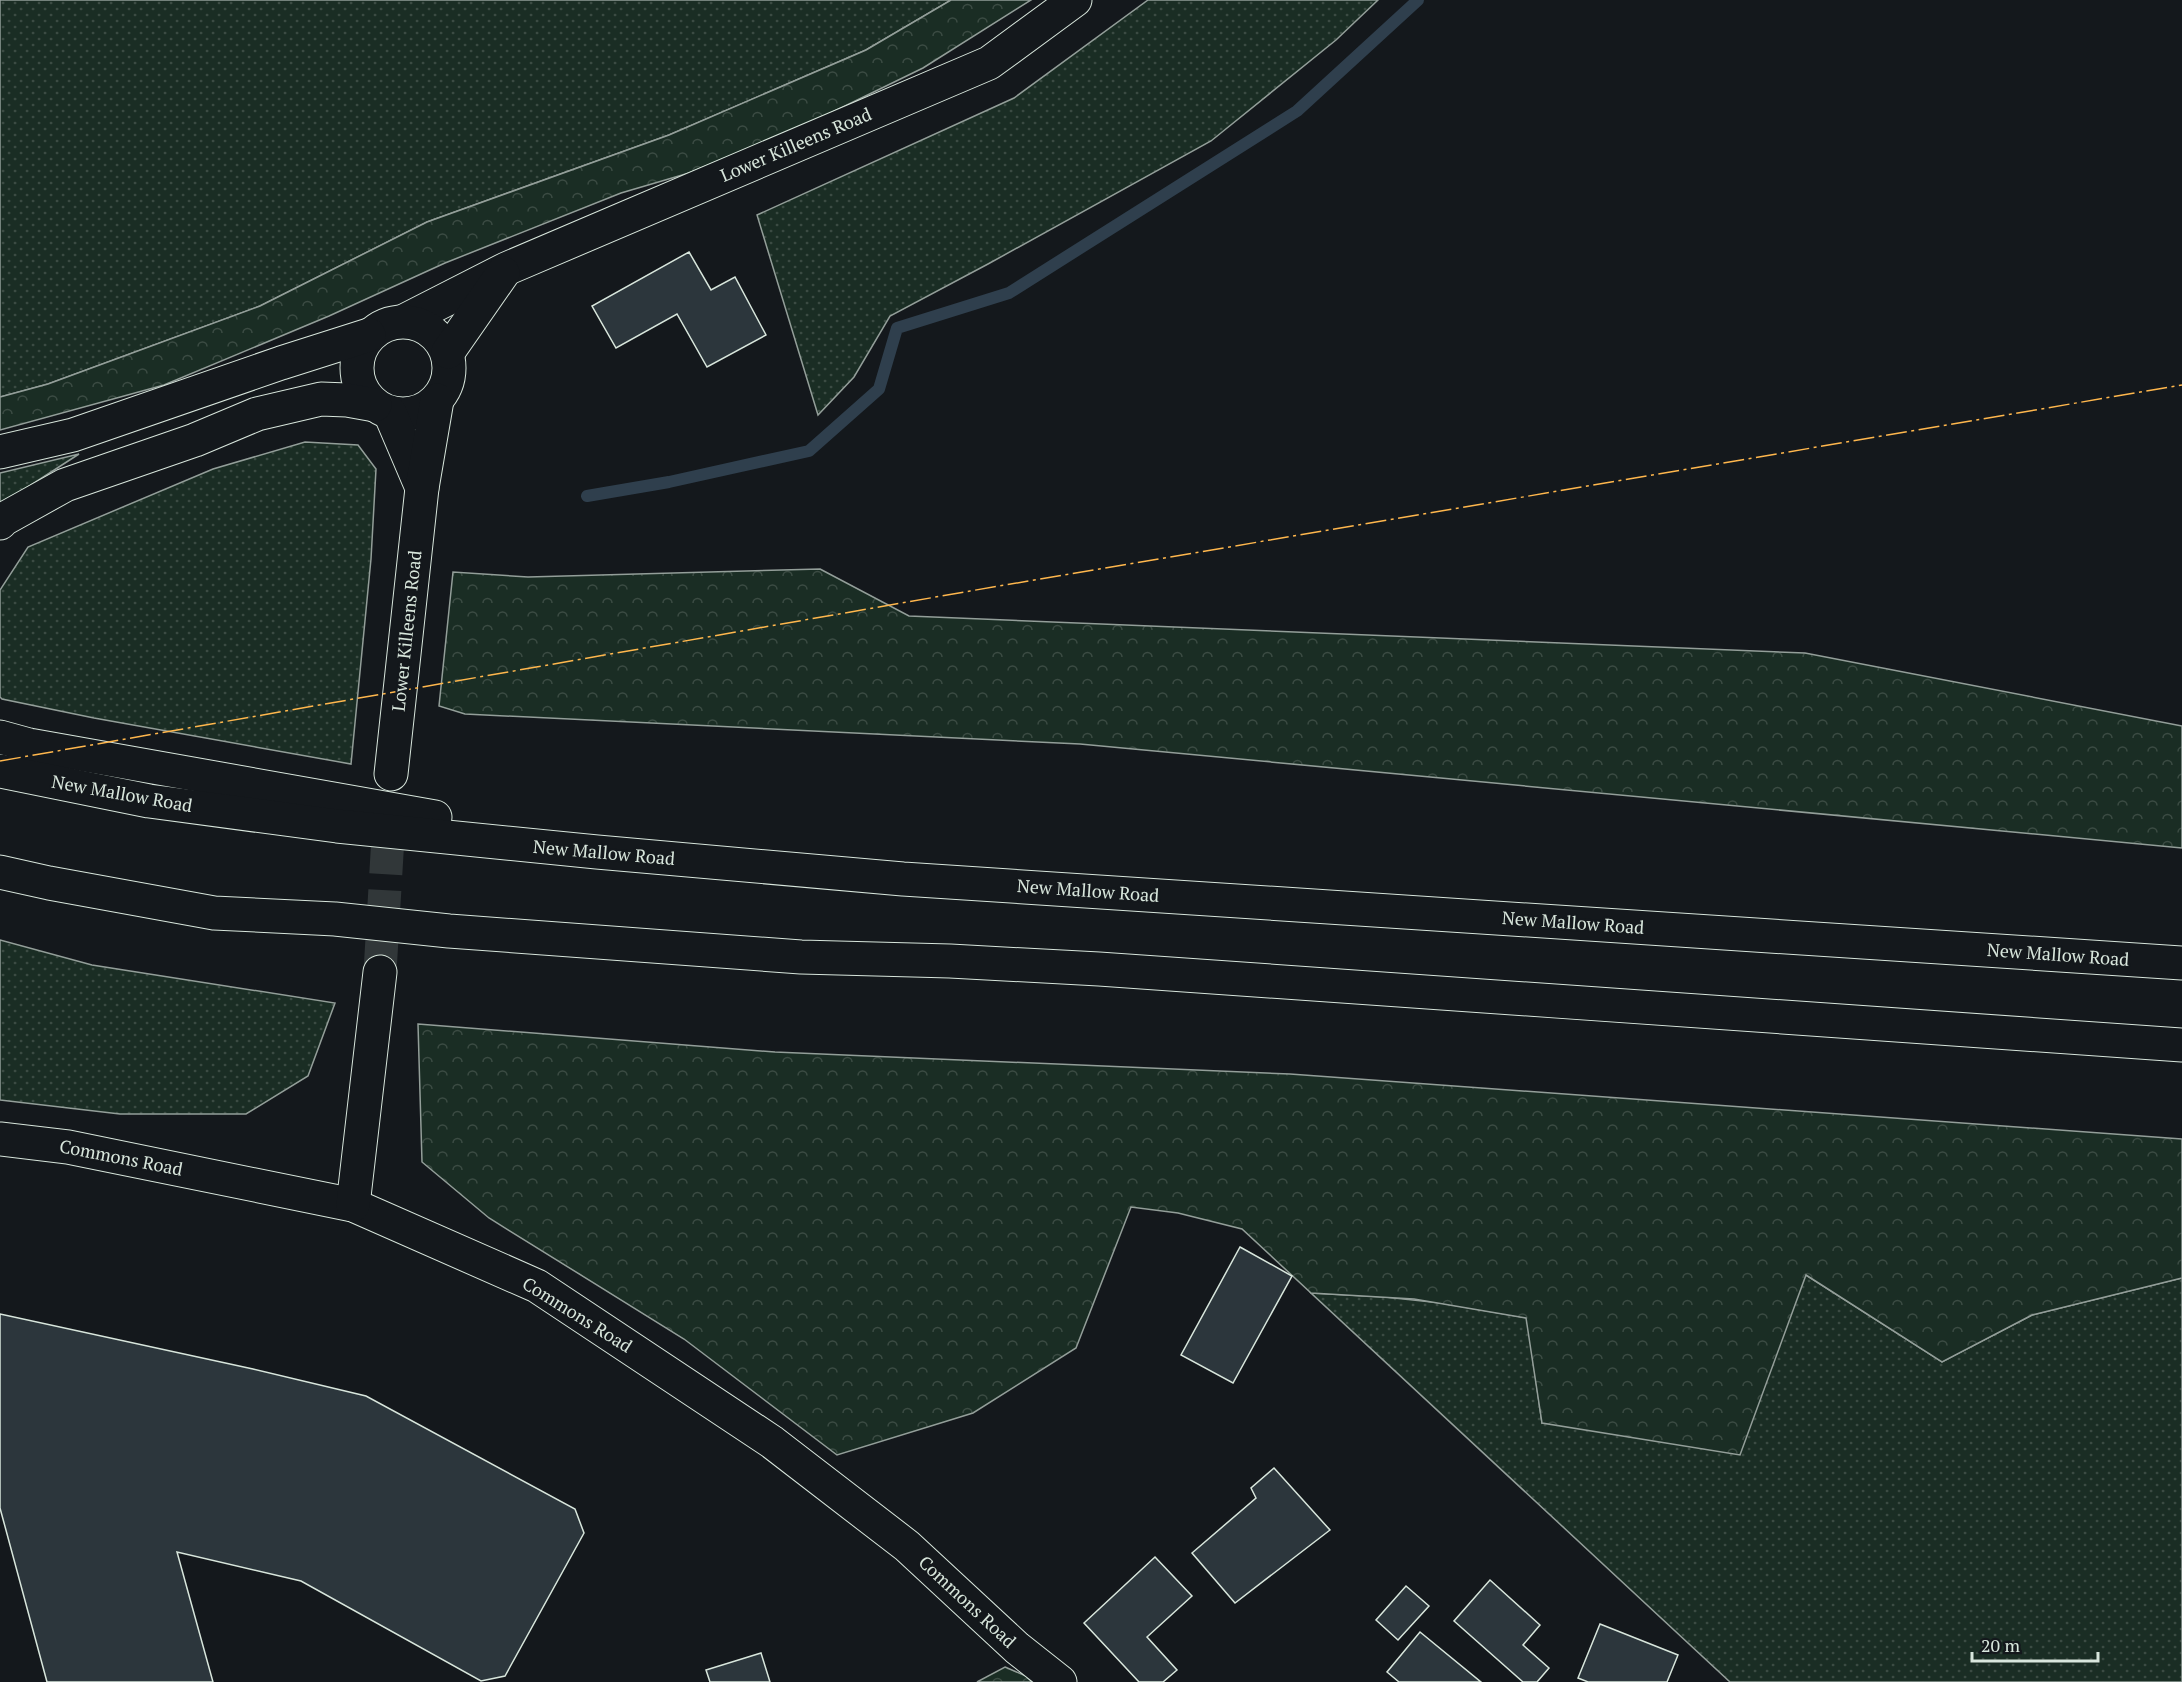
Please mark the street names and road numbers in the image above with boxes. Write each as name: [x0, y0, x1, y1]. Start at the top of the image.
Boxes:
street label: Lower Killeens Road: [716, 101, 875, 187]
street label: Lower Killeens Road: [386, 549, 426, 713]
street label: New Mallow Road: [50, 769, 194, 817]
street label: New Mallow Road: [532, 834, 676, 870]
street label: New Mallow Road: [1016, 873, 1160, 907]
street label: New Mallow Road: [1501, 905, 1645, 939]
street label: New Mallow Road: [1986, 937, 2130, 971]
street label: Commons Road: [57, 1133, 185, 1181]
street label: Commons Road: [518, 1271, 637, 1357]
street label: Commons Road: [914, 1550, 1022, 1653]

